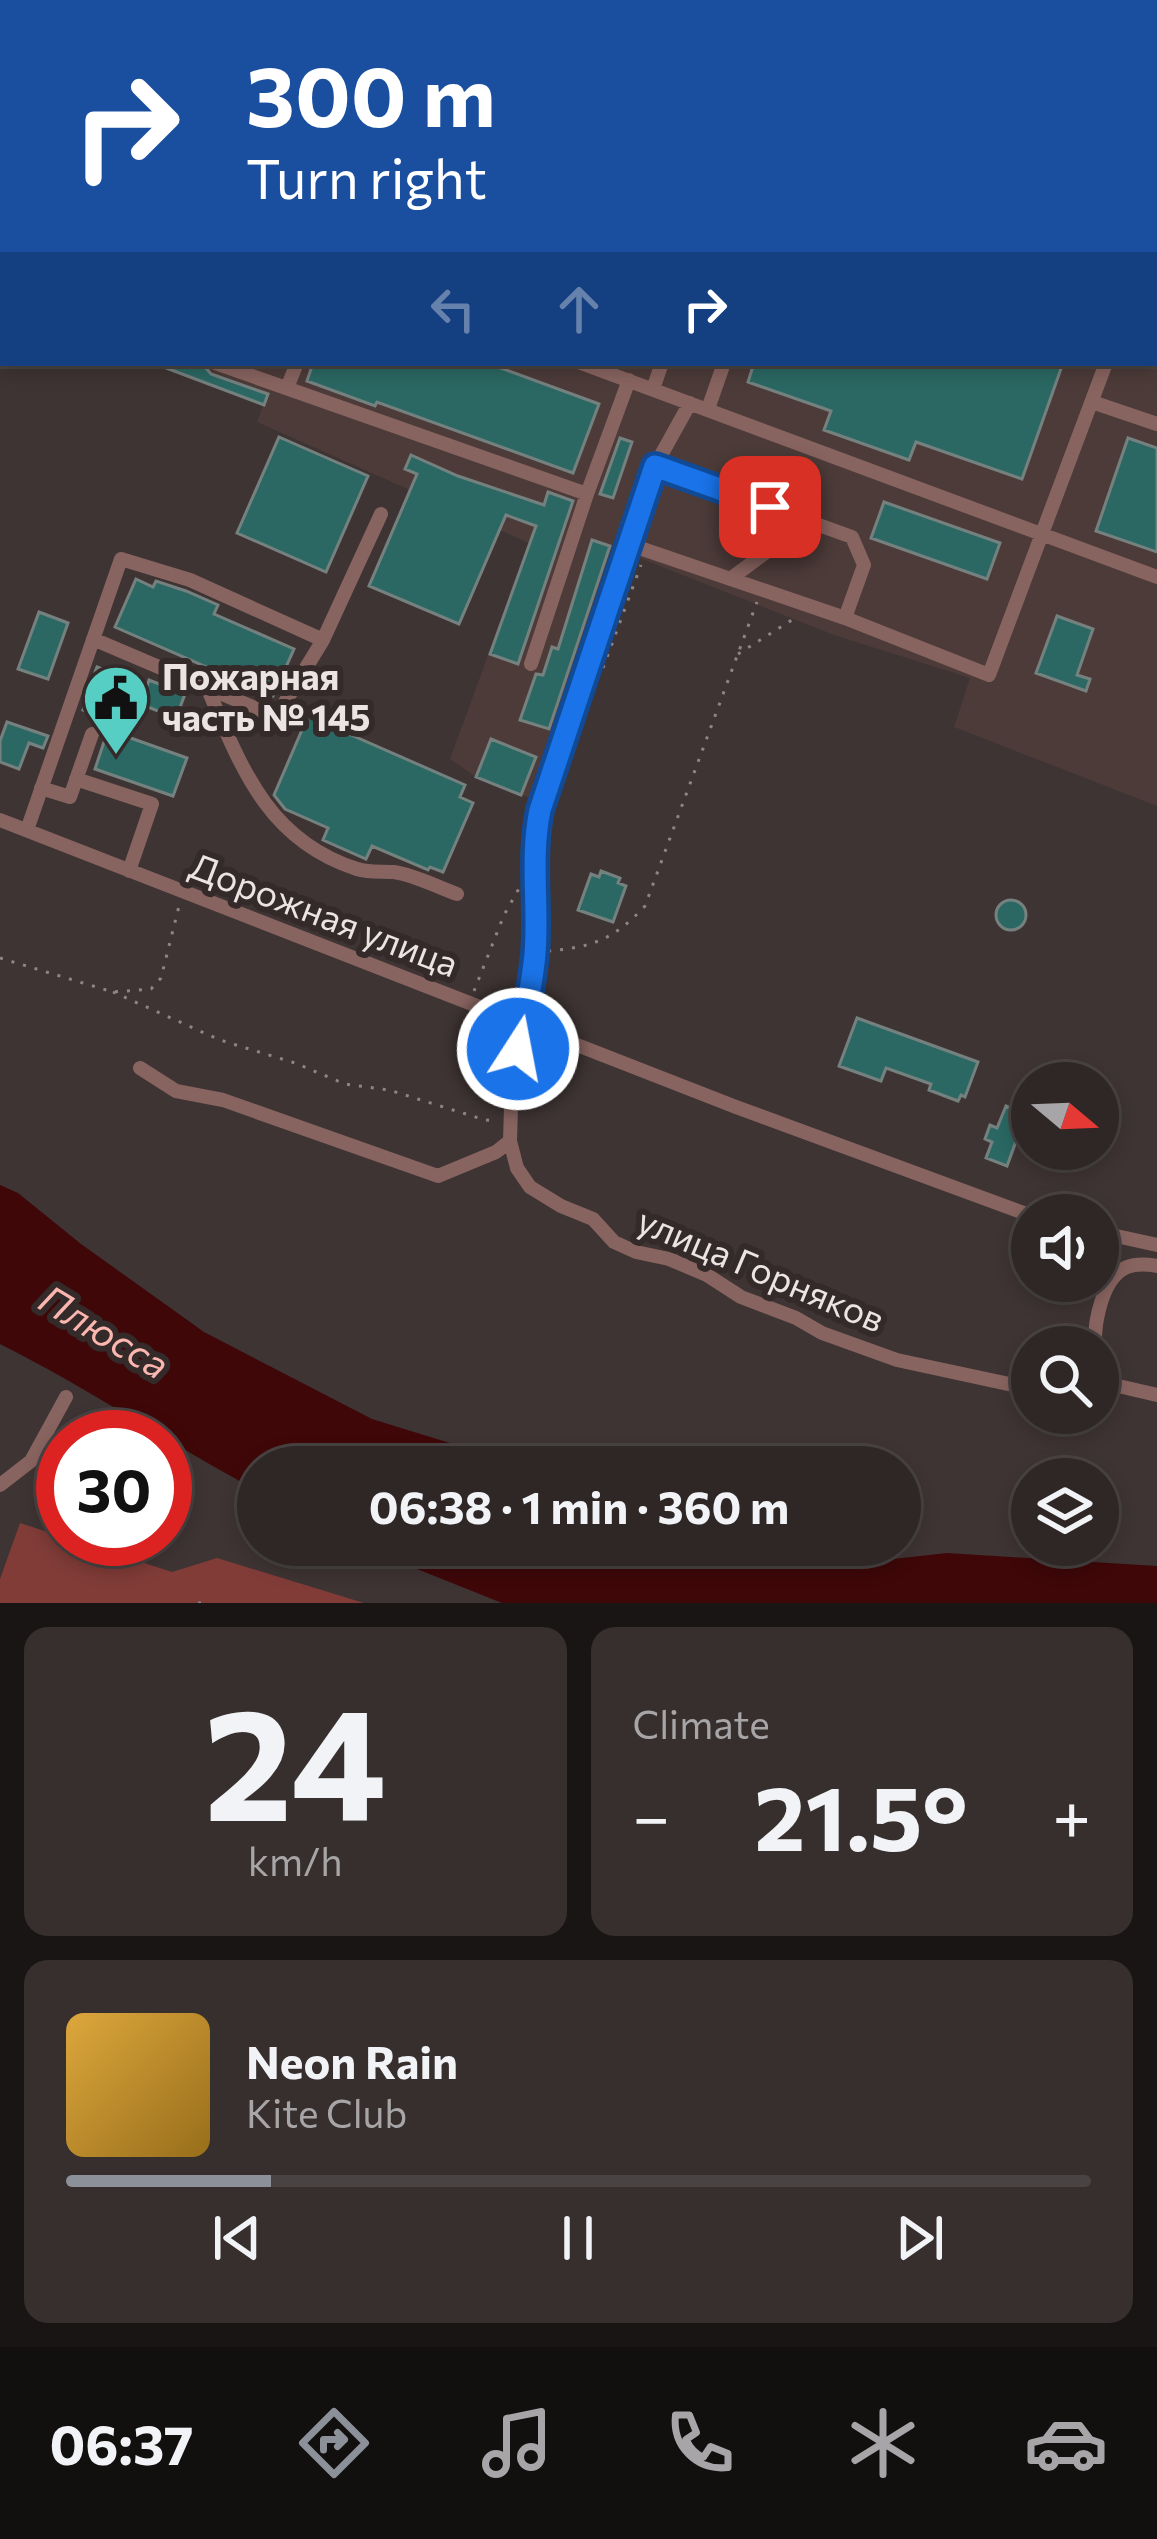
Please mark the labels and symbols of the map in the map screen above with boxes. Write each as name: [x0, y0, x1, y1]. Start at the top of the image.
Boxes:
pin: [719, 456, 821, 558]
place label: Пожарная часть № 145: [162, 653, 371, 738]
public building icon: Пожарная часть № 145: [81, 663, 151, 757]
street label: Дорожная улица: [185, 842, 465, 984]
position arrow: [455, 986, 581, 1112]
north arrow: [1011, 1062, 1119, 1170]
street label: улица Горняков: [632, 1196, 892, 1340]
water label: Плюсса: [32, 1273, 178, 1388]
speed limit sign: 30: [36, 1410, 192, 1566]

